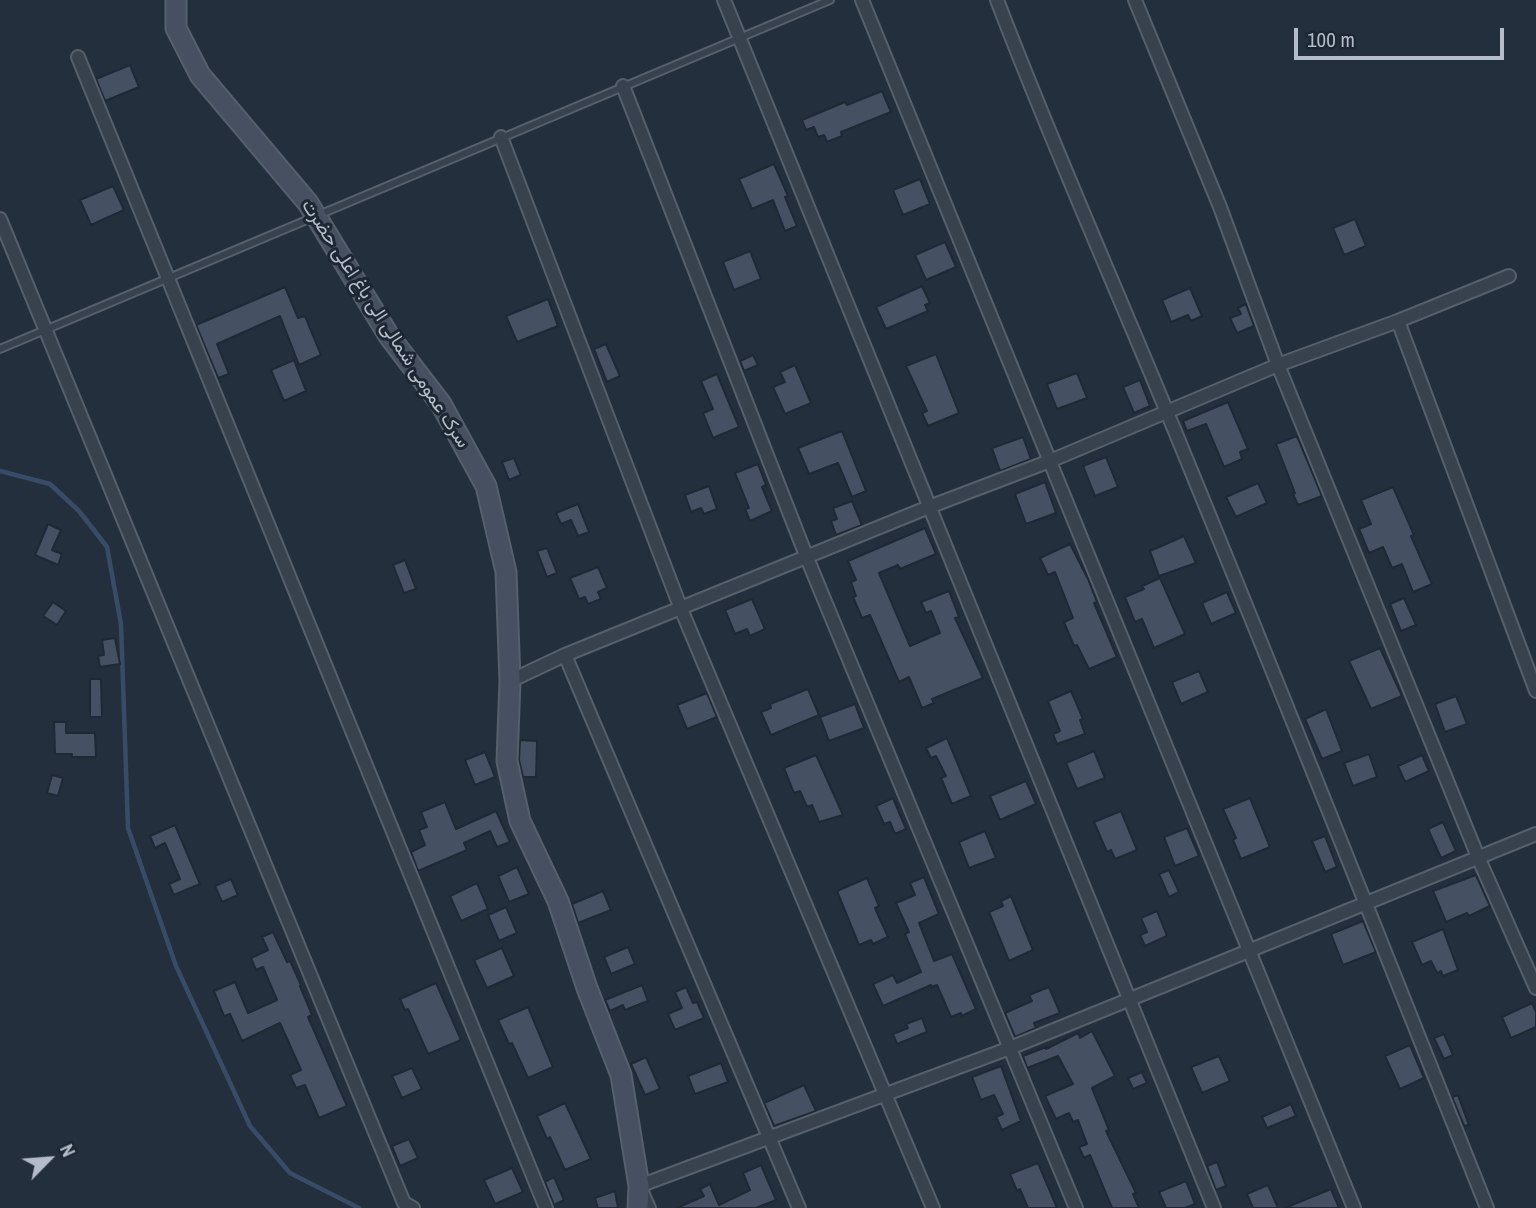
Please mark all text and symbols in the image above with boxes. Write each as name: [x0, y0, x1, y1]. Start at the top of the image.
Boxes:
scale bar: [1298, 14, 1508, 58]
text: 100 m: [1307, 25, 1355, 54]
street label: سرک عمومی شمالی الی باغ اعلی حضرت: [296, 195, 474, 453]
north arrow: [14, 1124, 84, 1194]
text: N: [54, 1140, 82, 1161]

